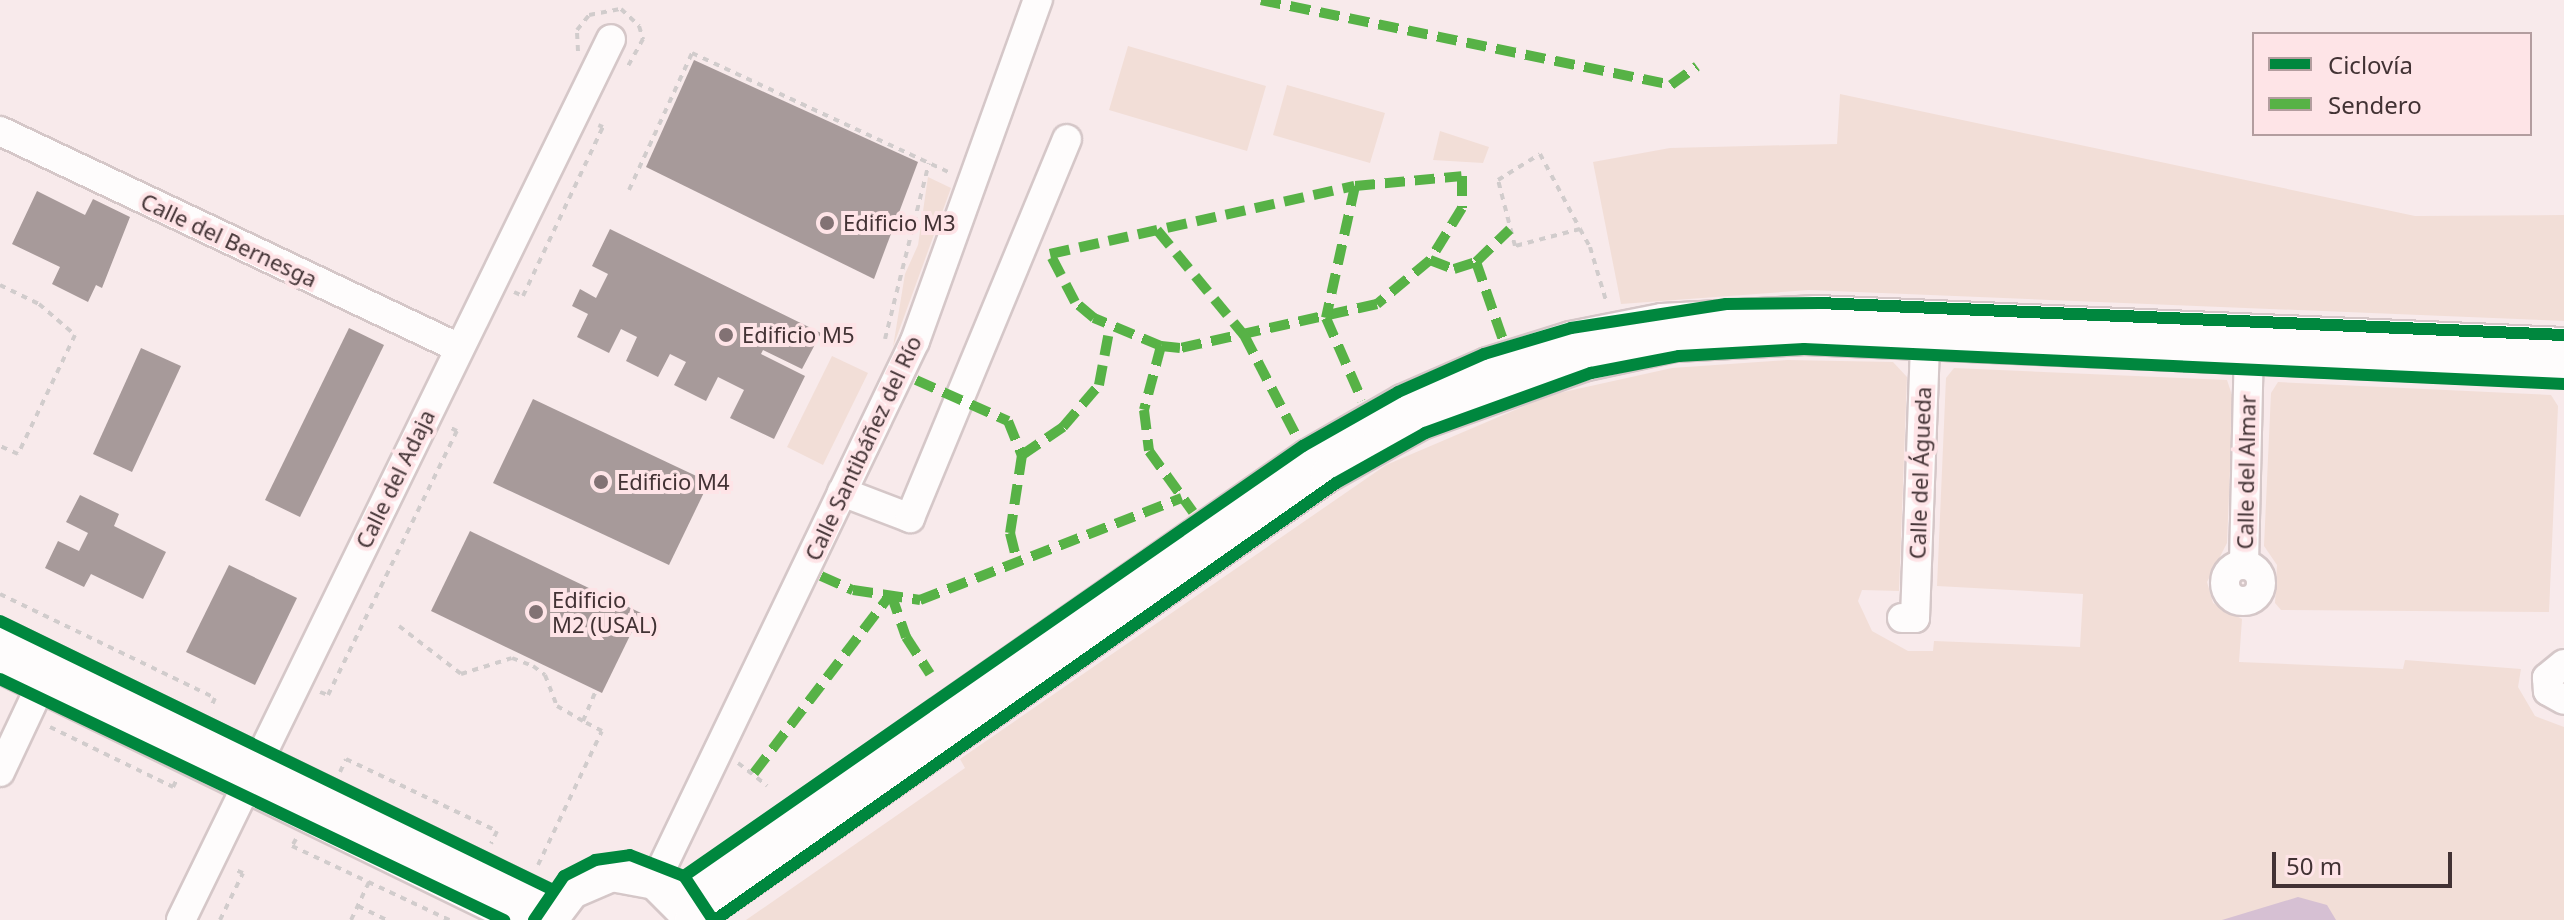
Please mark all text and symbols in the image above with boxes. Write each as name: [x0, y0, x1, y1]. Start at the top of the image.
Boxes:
legend: [2252, 32, 2532, 136]
text: Ciclovía: [2328, 48, 2413, 81]
text: Sendero: [2328, 88, 2422, 121]
street label: Calle del Bernesga: [137, 188, 321, 292]
place label: Edificio M3: [843, 210, 955, 236]
marker: Edificio M3: [818, 214, 836, 232]
place label: Edificio M5: [742, 322, 854, 348]
marker: Edificio M5: [717, 326, 735, 344]
street label: Calle Santibáñez del Río: [799, 331, 927, 565]
street label: Calle del Águeda: [1904, 386, 1936, 560]
street label: Calle del Almar: [2231, 394, 2261, 550]
street label: Calle del Adaja: [350, 405, 440, 553]
place label: Edificio M4: [617, 469, 729, 495]
marker: Edificio M4: [592, 473, 610, 491]
place label: Edificio M2 (USAL): [552, 586, 657, 638]
marker: Edificio M2 (USAL): [527, 603, 545, 621]
scale bar: [2276, 836, 2456, 886]
text: 50 m: [2286, 849, 2342, 882]

